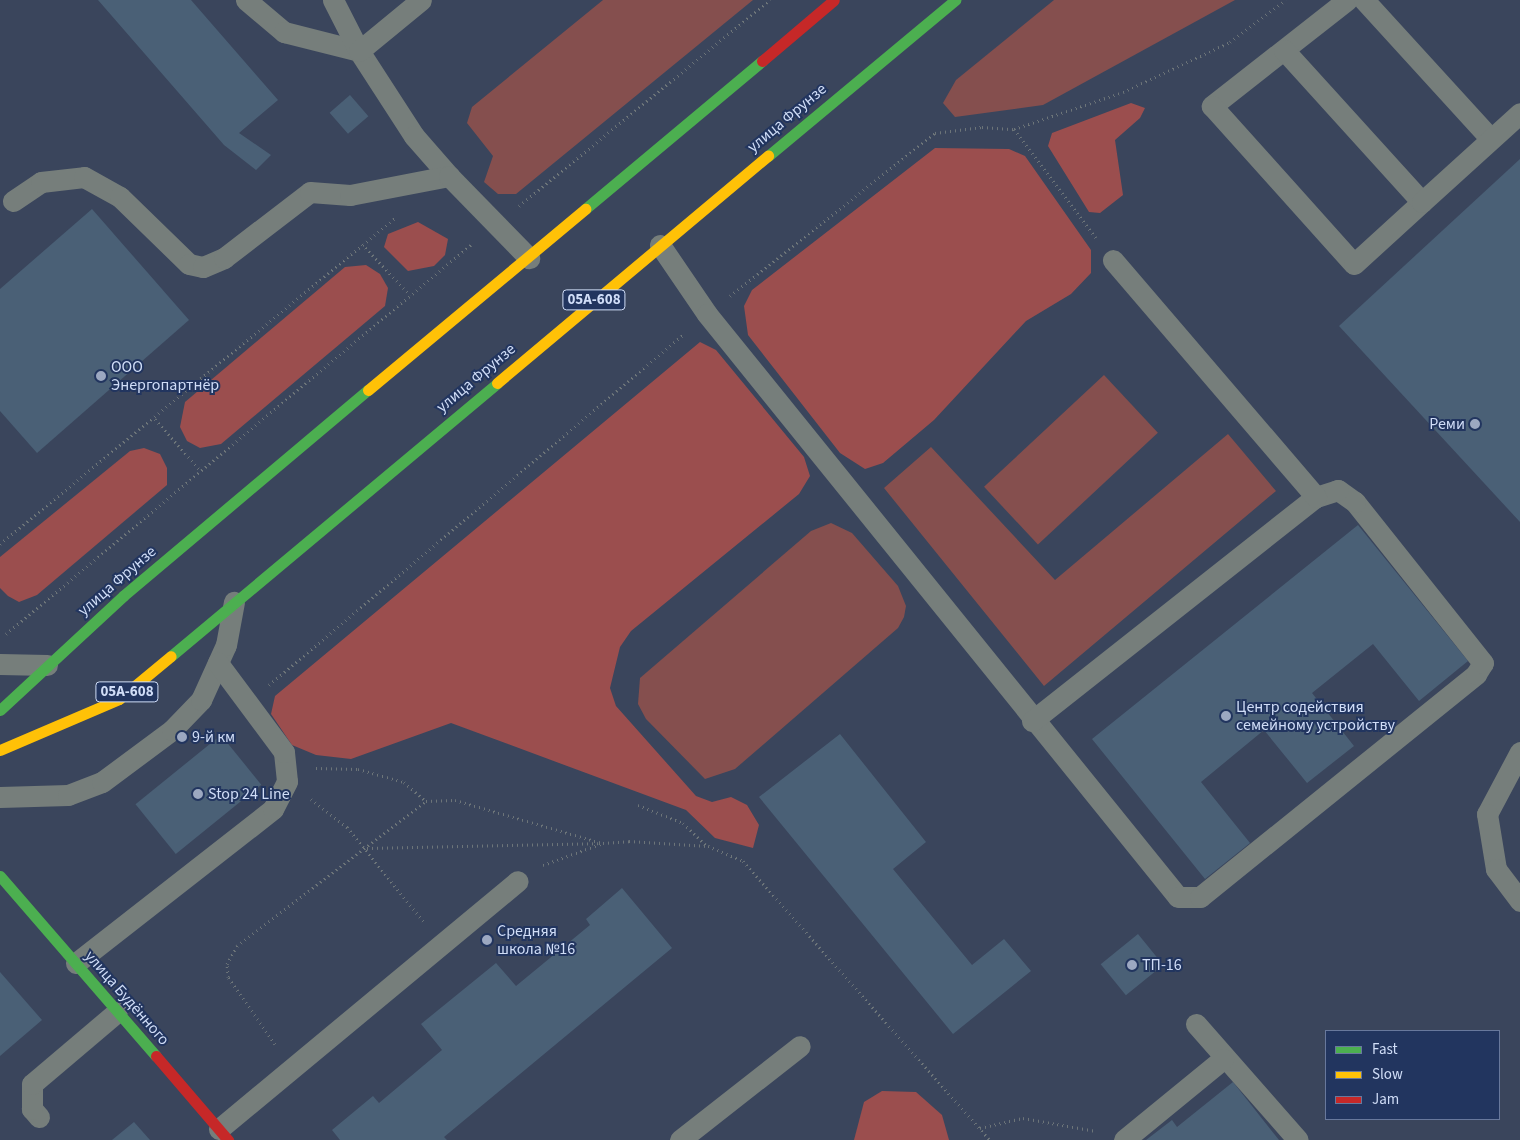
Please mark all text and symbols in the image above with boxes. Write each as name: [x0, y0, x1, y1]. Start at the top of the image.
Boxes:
street label: улица Фрунзе: [744, 79, 830, 157]
road number: 05А-608: [562, 288, 626, 312]
street label: улица Фрунзе: [433, 339, 519, 417]
place label: ООО Энергопартнёр: [111, 357, 219, 395]
marker: ООО Энергопартнёр: [95, 370, 107, 382]
place label: Реми: [1429, 414, 1465, 434]
marker: Реми: [1469, 418, 1481, 430]
street label: улица Фрунзе: [74, 542, 160, 620]
road number: 05А-608: [94, 680, 160, 704]
place label: Центр содействия семейному устройству: [1236, 697, 1395, 735]
marker: Центр содействия семейному устройству: [1220, 710, 1232, 722]
place label: 9-й км: [192, 727, 235, 747]
marker: 9-й км: [176, 731, 188, 743]
place label: Stop 24 Line: [208, 784, 290, 804]
marker: Stop 24 Line: [192, 788, 204, 800]
place label: Средняя школа №16: [497, 921, 575, 959]
marker: Средняя школа №16: [481, 934, 493, 946]
street label: улица Будённого: [81, 947, 173, 1049]
place label: ТП-16: [1142, 955, 1182, 975]
marker: ТП-16: [1126, 959, 1138, 971]
legend: [1325, 1030, 1500, 1120]
text: Fast: [1372, 1039, 1398, 1060]
text: Slow: [1372, 1064, 1403, 1085]
text: Jam: [1372, 1089, 1399, 1110]

